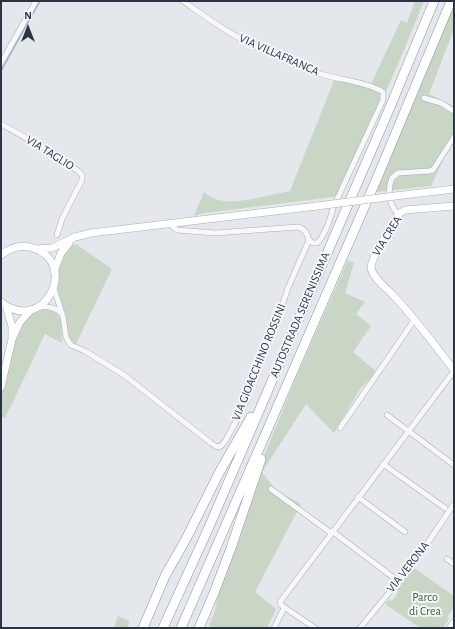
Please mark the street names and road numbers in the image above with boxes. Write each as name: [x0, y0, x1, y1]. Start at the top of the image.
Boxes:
street label: VIA VILLAFRANCA: [237, 31, 321, 79]
street label: VIA TAGLIO: [23, 133, 77, 173]
street label: VIA CREA: [369, 213, 405, 259]
street label: AUTOSTRADA SERENISSIMA: [267, 250, 333, 380]
street label: VIA GIOACCHINO ROSSINI: [229, 301, 289, 423]
street label: VIA VERONA: [384, 539, 432, 595]

